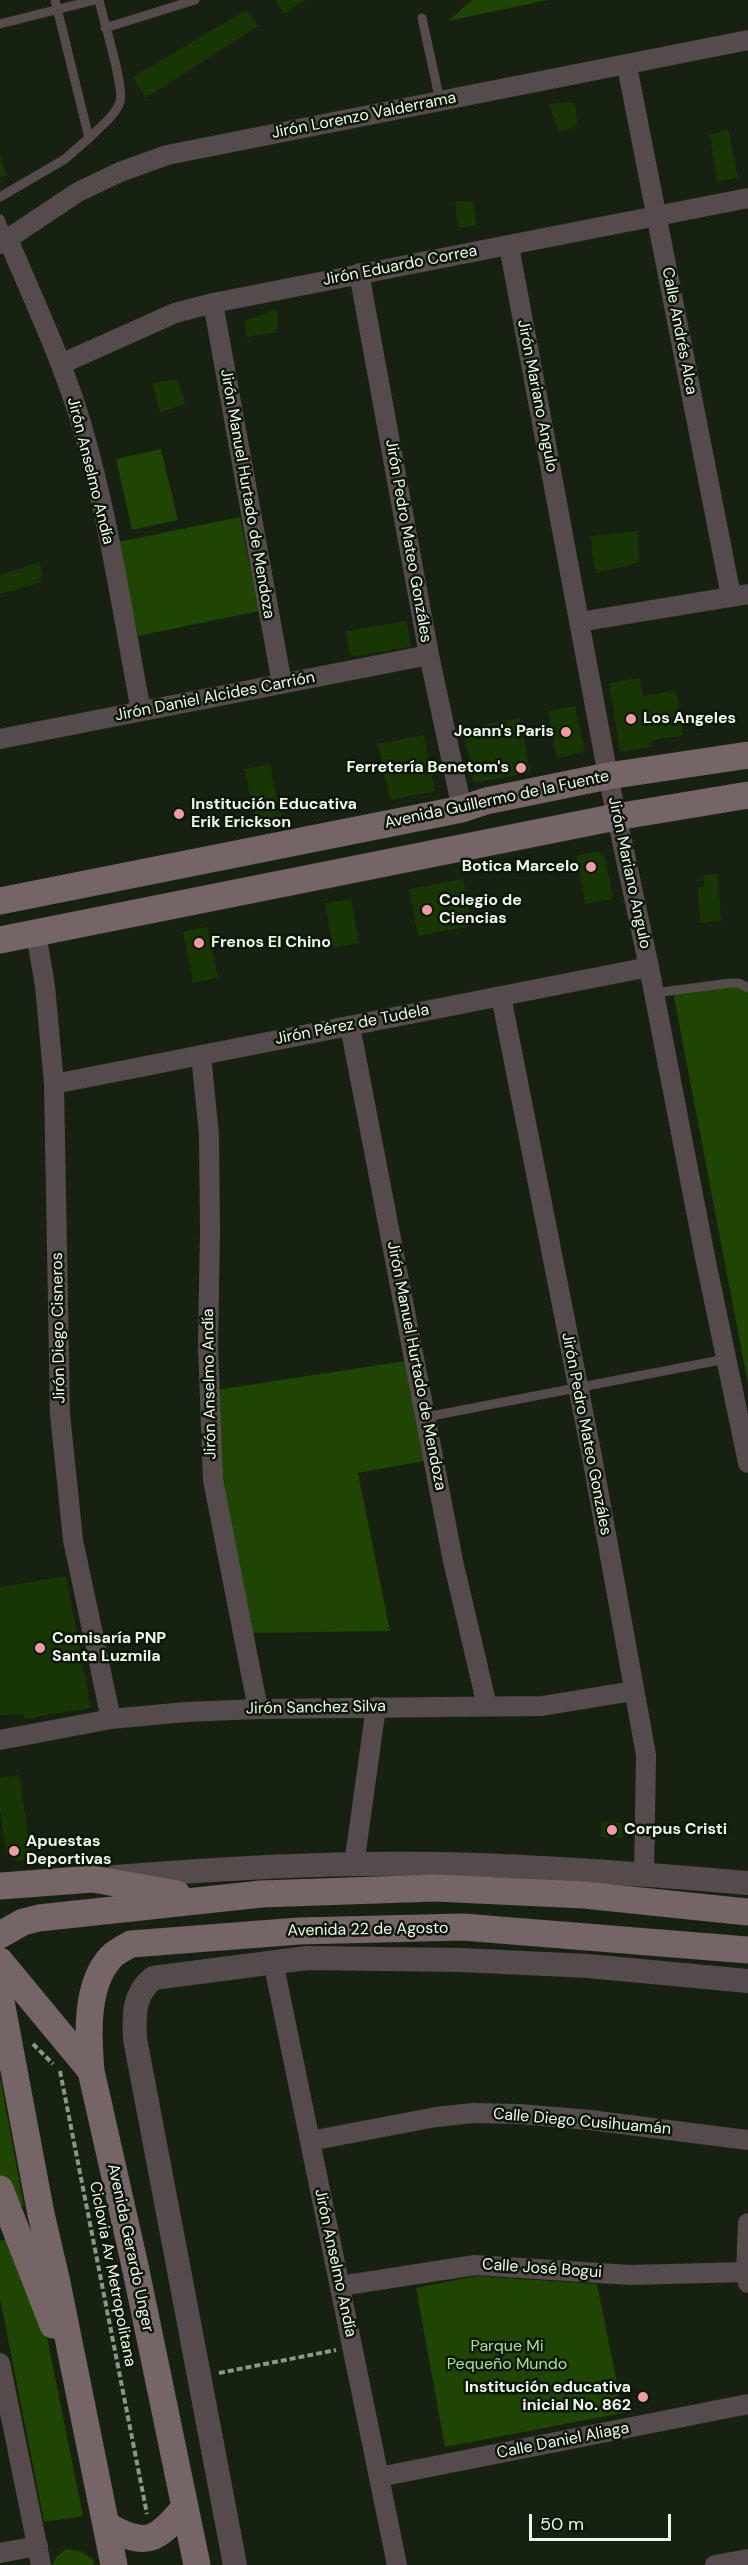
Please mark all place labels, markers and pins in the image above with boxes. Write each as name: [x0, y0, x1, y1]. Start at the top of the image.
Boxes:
place label: Los Angeles: [643, 709, 736, 729]
marker: Los Angeles: [624, 712, 638, 726]
place label: Joann's Paris: [454, 722, 554, 742]
marker: Joann's Paris: [559, 725, 573, 739]
place label: Ferretería Benetom's: [346, 758, 509, 778]
marker: Ferretería Benetom's: [514, 761, 528, 775]
place label: Institución Educativa Erik Erickson: [191, 795, 357, 833]
marker: Institución Educativa Erik Erickson: [172, 807, 186, 821]
place label: Botica Marcelo: [462, 857, 579, 877]
marker: Botica Marcelo: [584, 860, 598, 874]
place label: Colegio de Ciencias: [439, 891, 522, 929]
marker: Colegio de Ciencias: [420, 903, 434, 917]
place label: Frenos El Chino: [211, 933, 331, 953]
marker: Frenos El Chino: [192, 936, 206, 950]
place label: Comisaría PNP Santa Luzmila: [52, 1629, 166, 1667]
marker: Comisaría PNP Santa Luzmila: [33, 1641, 47, 1655]
place label: Corpus Cristi: [624, 1820, 727, 1840]
marker: Corpus Cristi: [605, 1823, 619, 1837]
place label: Apuestas Deportivas: [26, 1832, 111, 1870]
marker: Apuestas Deportivas: [7, 1844, 21, 1858]
place label: Institución educativa inicial No. 862: [465, 2378, 631, 2416]
marker: Institución educativa inicial No. 862: [636, 2390, 650, 2404]

